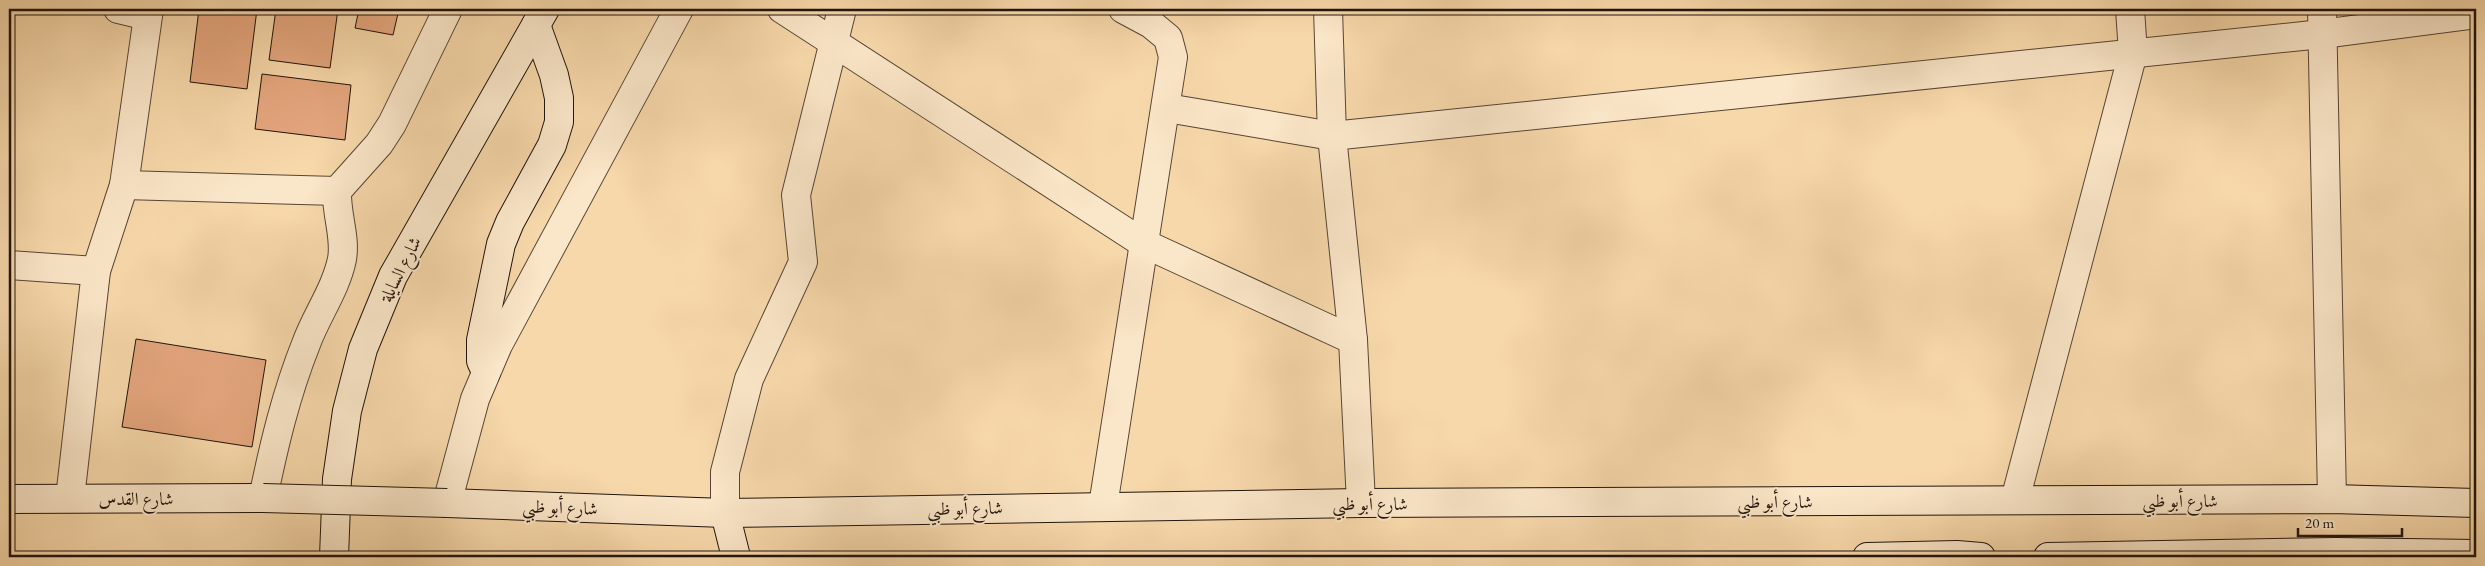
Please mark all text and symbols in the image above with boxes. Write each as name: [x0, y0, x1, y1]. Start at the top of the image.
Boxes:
street label: شارع السايلة: [373, 232, 430, 308]
street label: شارع القدس: [98, 487, 174, 514]
street label: شارع أبو ظبي: [2142, 488, 2218, 518]
street label: شارع أبو ظبي: [1737, 489, 1813, 519]
street label: شارع أبو ظبي: [1332, 491, 1408, 521]
street label: شارع أبو ظبي: [522, 493, 598, 526]
street label: شارع أبو ظبي: [927, 495, 1003, 526]
scale bar: [2298, 506, 2401, 538]
text: 20 m: [2305, 513, 2334, 532]

